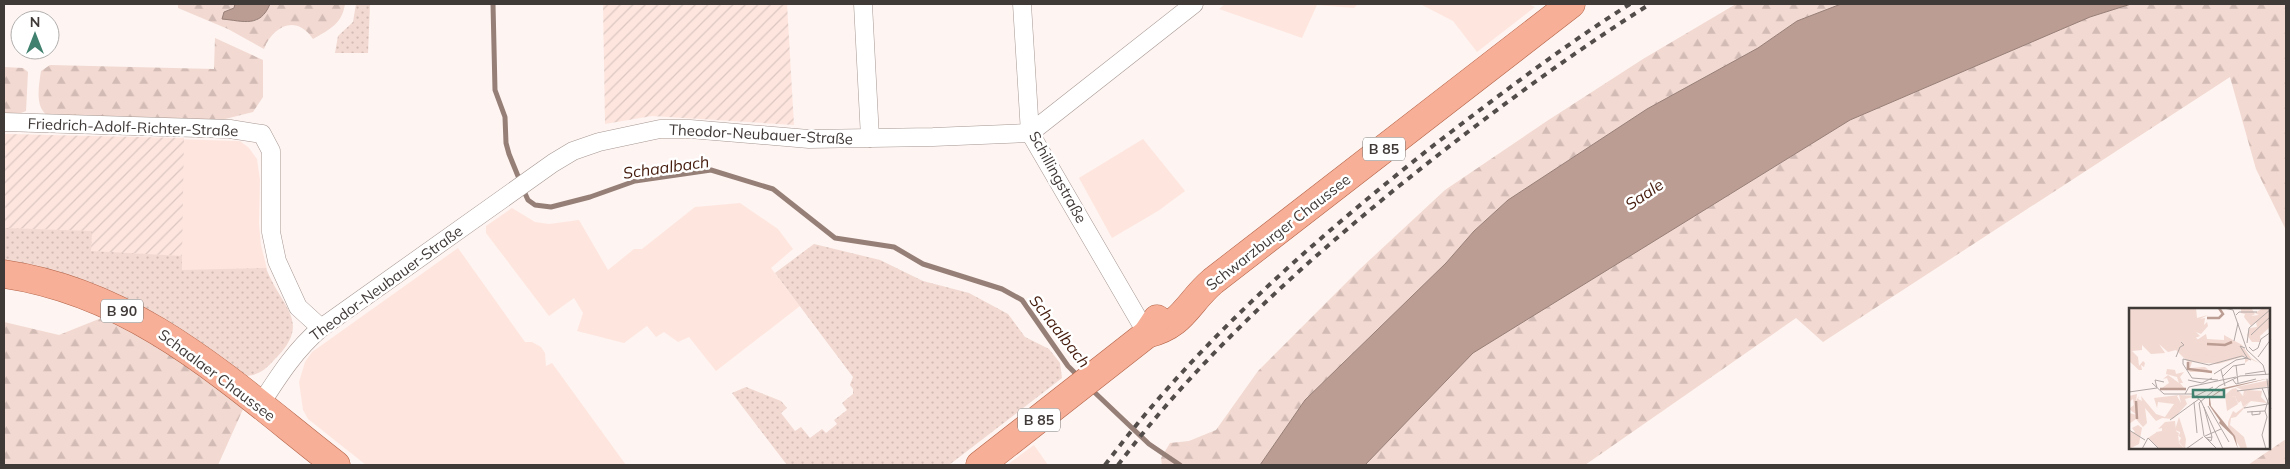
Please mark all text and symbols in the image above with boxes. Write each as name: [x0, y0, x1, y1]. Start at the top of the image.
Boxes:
north arrow: [10, 10, 60, 60]
text: N: [30, 13, 40, 31]
street label: Friedrich-Adolf-Richter-Straße: [27, 114, 239, 140]
street label: Theodor-Neubauer-Straße: [668, 120, 854, 148]
street label: Schillingstraße: [1025, 128, 1091, 226]
road number: B 85: [1363, 138, 1405, 160]
water label: Schaalbach: [622, 151, 710, 183]
street label: Schwarzburger Chaussee: [1202, 170, 1354, 294]
water label: Saale: [1621, 174, 1667, 214]
street label: Theodor-Neubauer-Straße: [306, 221, 466, 345]
water label: Schaalbach: [1025, 291, 1095, 371]
road number: B 90: [101, 300, 143, 322]
inset map: [2129, 308, 2270, 449]
street label: Schaalaer Chaussee: [155, 325, 279, 425]
road number: B 85: [1018, 408, 1060, 432]

